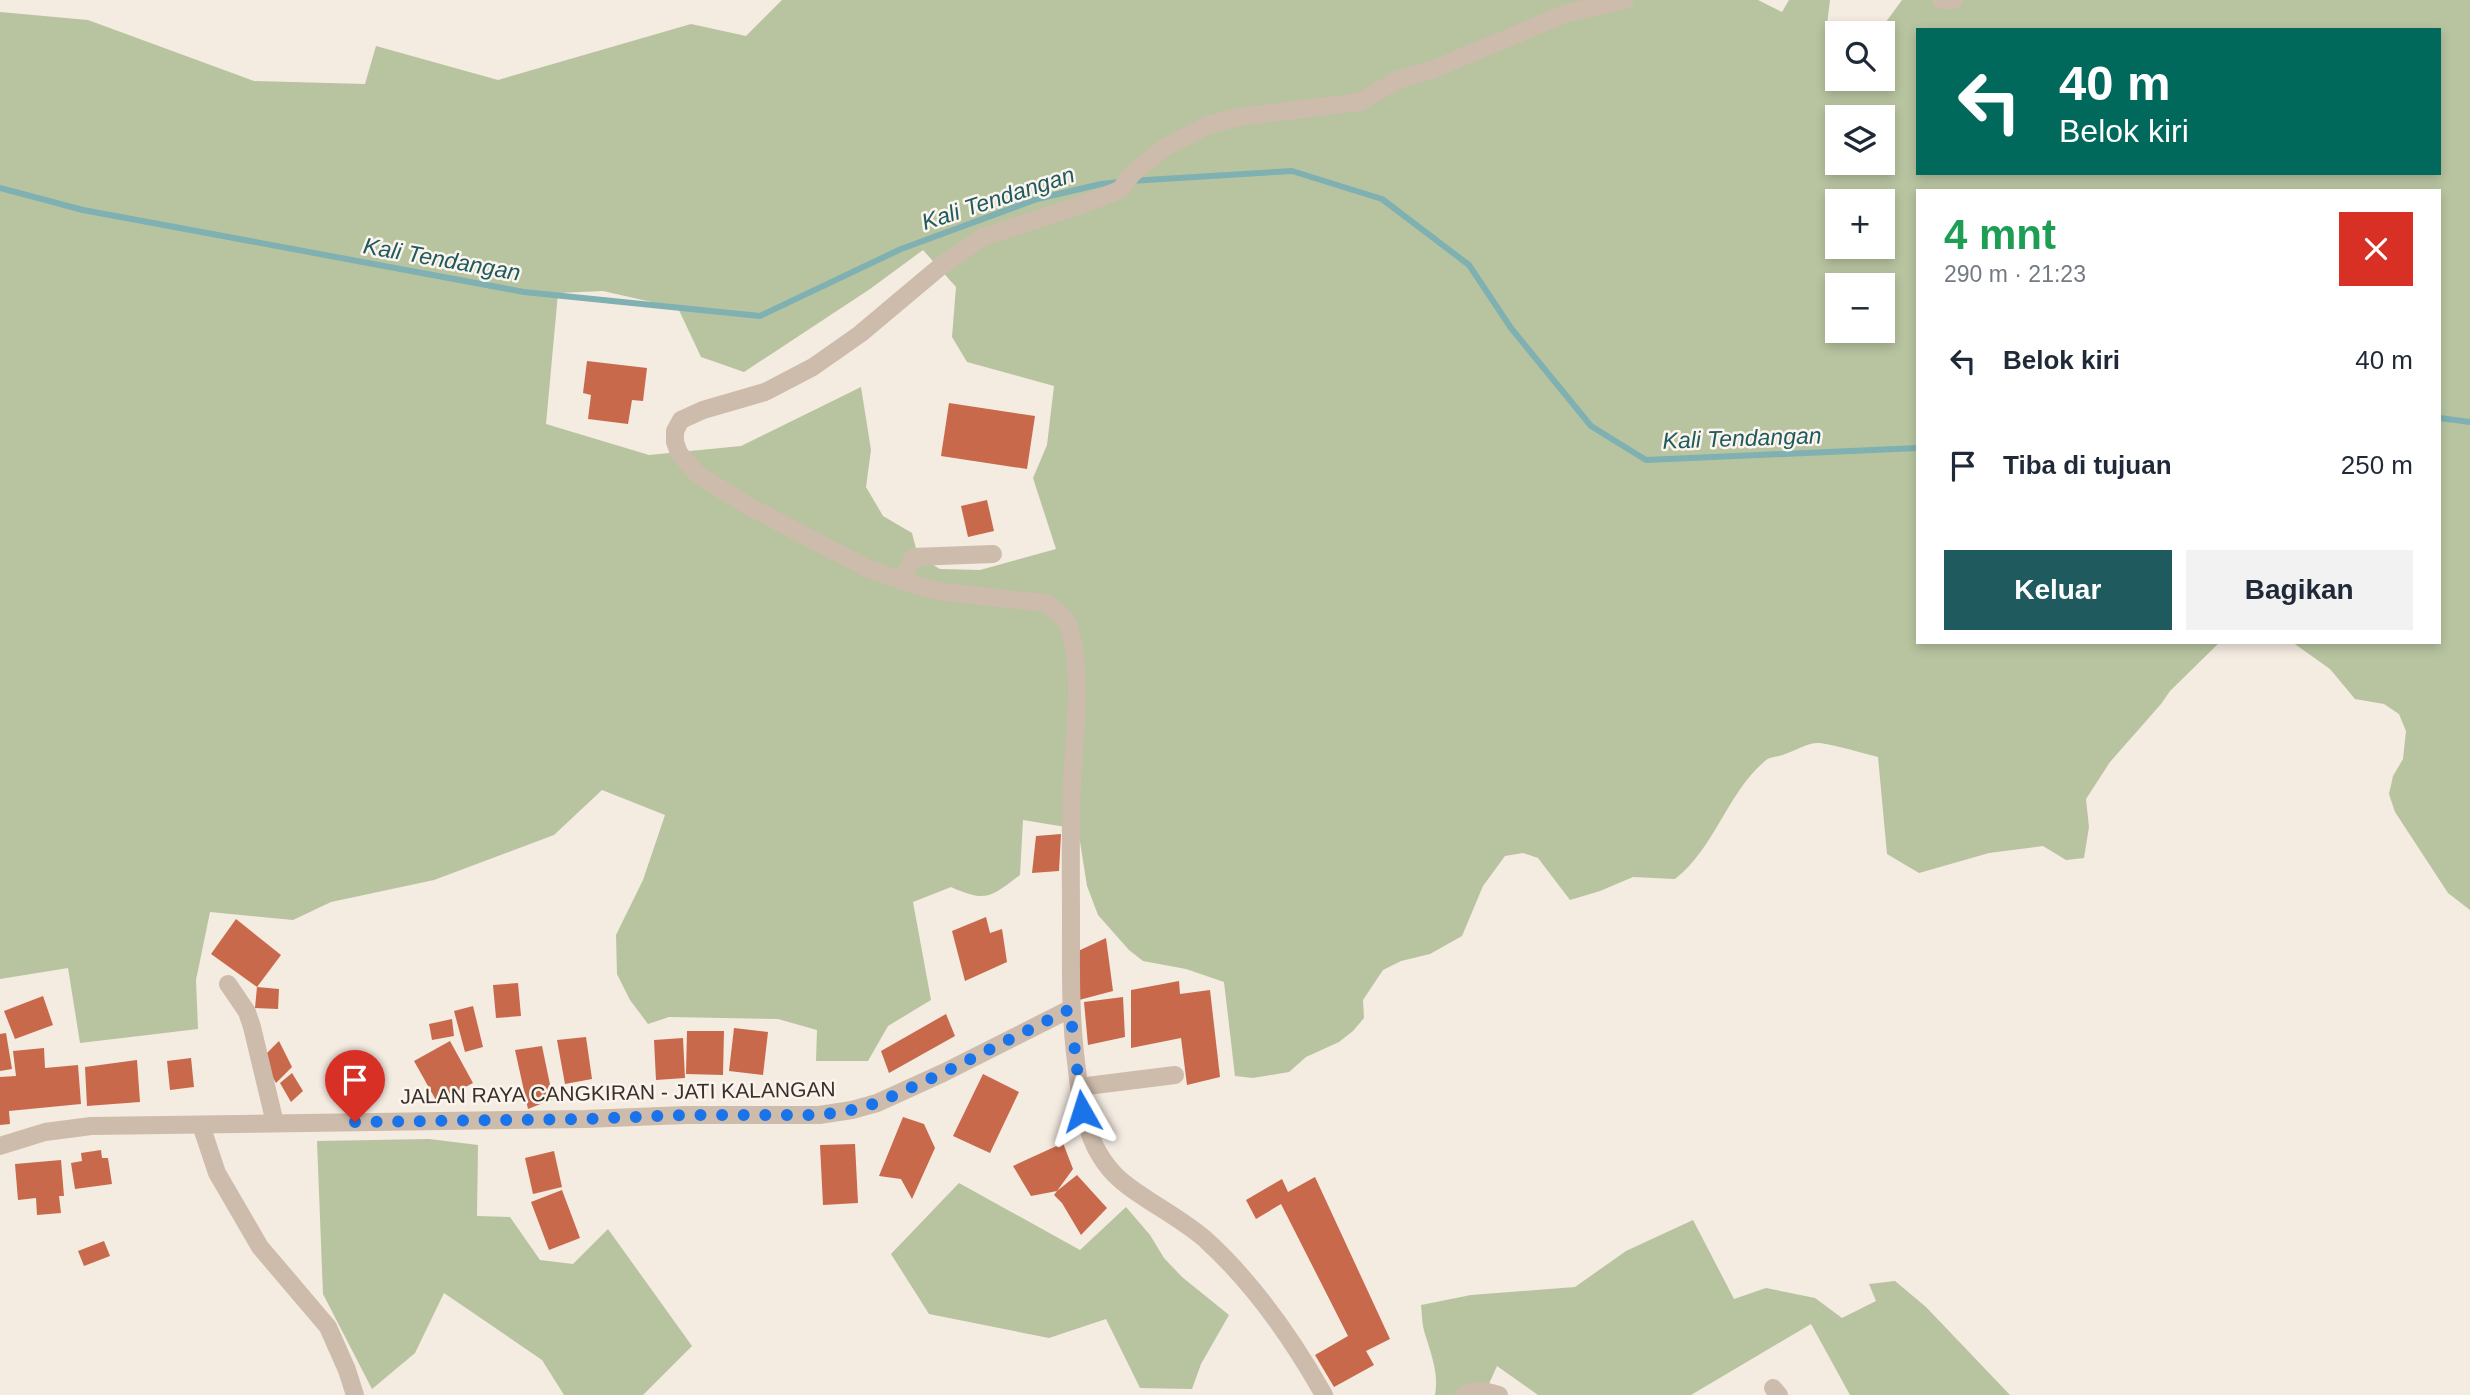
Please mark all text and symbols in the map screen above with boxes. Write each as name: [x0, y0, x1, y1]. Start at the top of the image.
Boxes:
map controls: [1825, 21, 1895, 343]
button: search: [1825, 21, 1895, 91]
icon: left: [1944, 56, 2035, 147]
text: 40 m: [2059, 56, 2171, 110]
button: layers: [1825, 105, 1895, 175]
text: Belok kiri: [2059, 113, 2189, 149]
water label: Kali Tendangan: [918, 161, 1078, 235]
button: +: [1825, 189, 1895, 259]
text: 4 mnt: [1944, 211, 2056, 258]
button: close: [2339, 212, 2413, 286]
water label: Kali Tendangan: [361, 232, 523, 286]
text: 290 m · 21:23: [1944, 261, 2086, 287]
button: −: [1825, 273, 1895, 343]
icon: left: [1944, 342, 1982, 380]
text: Belok kiri: [2003, 345, 2120, 375]
text: 40 m: [2355, 345, 2413, 375]
water label: Kali Tendangan: [1662, 422, 1822, 454]
icon: arrive: [1944, 447, 1982, 485]
text: Tiba di tujuan: [2003, 450, 2172, 480]
text: 250 m: [2341, 450, 2413, 480]
button: Keluar: [1944, 550, 2172, 630]
button: Bagikan: [2186, 550, 2413, 630]
pin: [325, 1050, 385, 1122]
icon: arrive: [336, 1061, 374, 1099]
position arrow: [1045, 1074, 1119, 1148]
street label: JALAN RAYA CANGKIRAN - JATI KALANGAN: [400, 1077, 836, 1108]

